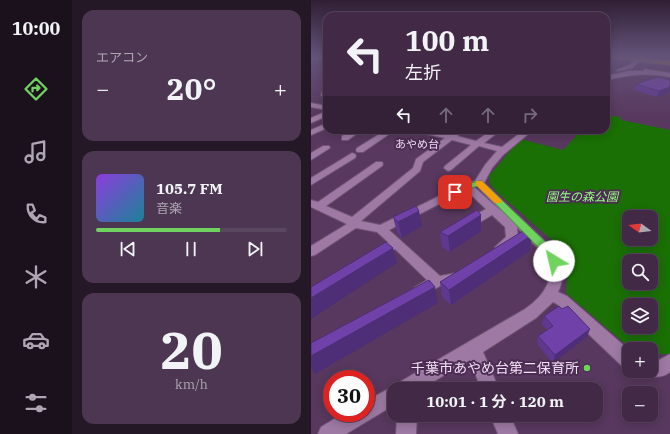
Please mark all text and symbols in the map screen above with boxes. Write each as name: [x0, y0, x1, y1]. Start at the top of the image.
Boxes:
text: 10:00: [12, 17, 60, 40]
text: 100 m: [405, 22, 489, 59]
icon: left: [339, 28, 391, 80]
text: エアコン: [96, 49, 148, 66]
text: 左折: [405, 61, 441, 84]
text: 20°: [166, 69, 217, 108]
text: −: [96, 74, 109, 103]
text: +: [274, 74, 287, 103]
icon: directions: [22, 75, 50, 103]
icon: left: [393, 104, 415, 126]
icon: ahead: [435, 104, 457, 126]
icon: ahead: [477, 104, 499, 126]
icon: right: [519, 104, 541, 126]
district label: あやめ台: [395, 137, 439, 151]
icon: music: [22, 138, 50, 166]
pin: [438, 175, 472, 209]
text: 105.7 FM: [156, 179, 223, 198]
icon: arrive: [444, 181, 466, 203]
park label: 園生の森公園: [546, 189, 620, 204]
icon: phone: [22, 200, 50, 228]
text: 音楽: [156, 200, 182, 217]
north arrow: [622, 210, 658, 246]
map controls: [622, 210, 658, 422]
icon: previous: [117, 238, 139, 260]
icon: pause: [180, 238, 202, 260]
icon: next: [244, 238, 266, 260]
position arrow: [533, 240, 575, 282]
button: search: [622, 254, 658, 290]
icon: climate: [22, 263, 50, 291]
button: layers: [622, 298, 658, 334]
text: 20: [160, 316, 223, 383]
icon: car: [22, 326, 50, 354]
button: +: [622, 342, 658, 378]
place label: 千葉市あやめ台第二保育所: [411, 359, 579, 377]
marker: 千葉市あやめ台第二保育所: [582, 363, 592, 373]
speed limit sign: 30: [323, 370, 375, 422]
text: km/h: [175, 376, 208, 393]
button: −: [622, 386, 658, 422]
icon: filters: [22, 389, 50, 417]
text: 10:01 · 1 分 · 120 m: [426, 392, 564, 411]

